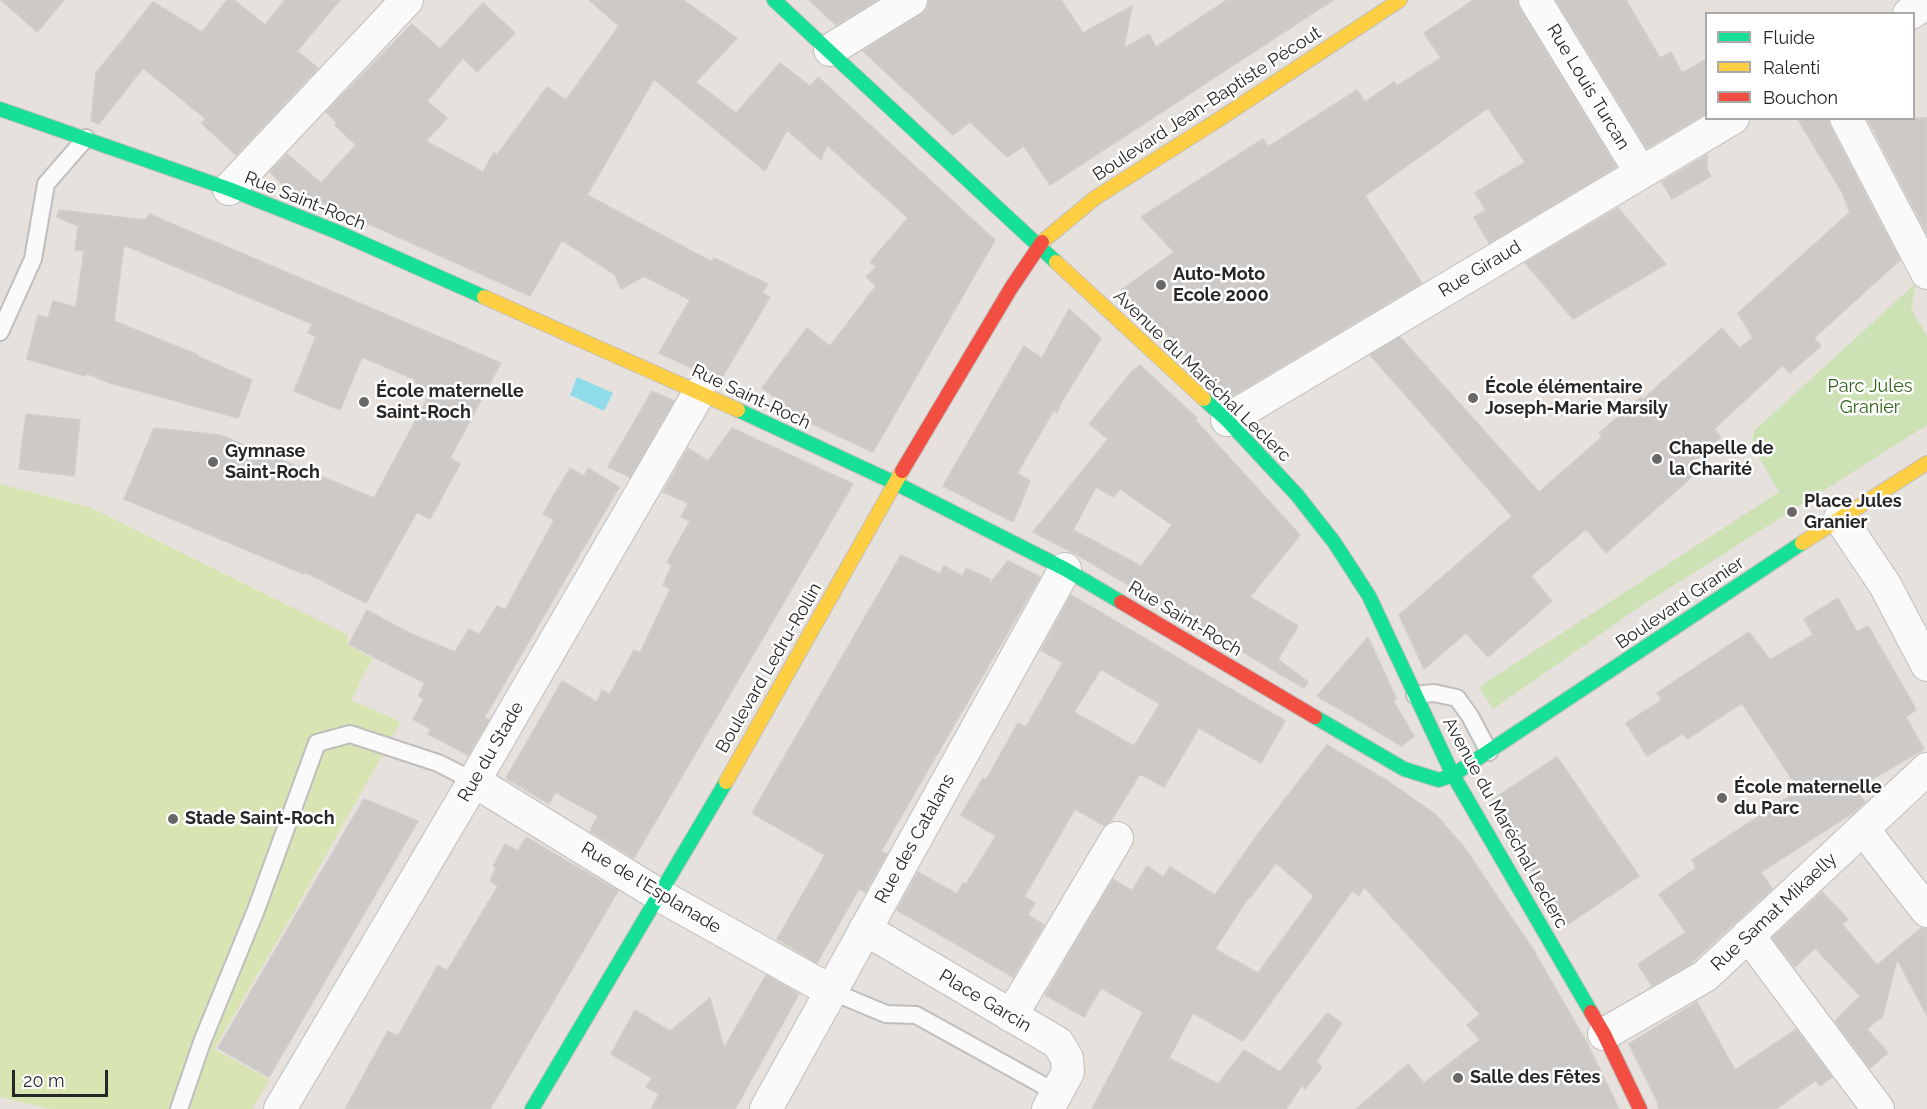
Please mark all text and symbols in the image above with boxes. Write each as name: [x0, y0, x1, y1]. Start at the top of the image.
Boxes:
legend: [1705, 12, 1915, 120]
street label: Rue Louis Turcan: [1542, 20, 1634, 154]
street label: Boulevard Jean-Baptiste Pécout: [1089, 22, 1325, 186]
text: Fluide: [1763, 27, 1815, 48]
text: Ralenti: [1763, 57, 1820, 78]
text: Bouchon: [1763, 87, 1838, 108]
street label: Rue Saint-Roch: [241, 167, 369, 235]
street label: Rue Giraud: [1435, 236, 1525, 302]
place label: Auto-Moto Ecole 2000: [1173, 264, 1269, 306]
marker: Auto-Moto Ecole 2000: [1154, 278, 1168, 292]
street label: Avenue du Maréchal Leclerc: [1109, 286, 1295, 466]
street label: Rue Saint-Roch: [688, 360, 814, 434]
park label: Parc Jules Granier: [1828, 376, 1912, 418]
place label: École élémentaire Joseph-Marie Marsily: [1485, 377, 1668, 420]
place label: École maternelle Saint-Roch: [376, 381, 524, 424]
marker: École élémentaire Joseph-Marie Marsily: [1466, 391, 1480, 405]
marker: École maternelle Saint-Roch: [357, 395, 371, 409]
place label: Chapelle de la Charité: [1669, 438, 1774, 480]
place label: Gymnase Saint-Roch: [225, 441, 320, 484]
marker: Chapelle de la Charité: [1650, 452, 1664, 466]
marker: Gymnase Saint-Roch: [206, 455, 220, 469]
place label: Place Jules Granier: [1804, 491, 1902, 534]
marker: Place Jules Granier: [1785, 505, 1799, 519]
street label: Boulevard Granier: [1612, 552, 1748, 654]
street label: Rue Saint-Roch: [1124, 577, 1246, 661]
street label: Boulevard Ledru-Rollin: [711, 579, 827, 757]
street label: Rue du Stade: [454, 698, 528, 806]
street label: Avenue du Maréchal Leclerc: [1438, 714, 1572, 932]
street label: Rue des Catalans: [871, 771, 959, 907]
place label: École maternelle du Parc: [1734, 777, 1882, 820]
marker: École maternelle du Parc: [1715, 791, 1729, 805]
place label: Stade Saint-Roch: [185, 808, 335, 830]
marker: Stade Saint-Roch: [166, 812, 180, 826]
street label: Rue de l'Esplanade: [577, 838, 725, 938]
street label: Rue Samat Mikaelly: [1707, 848, 1841, 976]
street label: Place Garcin: [935, 965, 1035, 1037]
scale bar: [15, 1058, 111, 1096]
place label: Salle des Fêtes: [1470, 1067, 1600, 1089]
text: 20 m: [23, 1070, 65, 1091]
marker: Salle des Fêtes: [1451, 1071, 1465, 1085]

